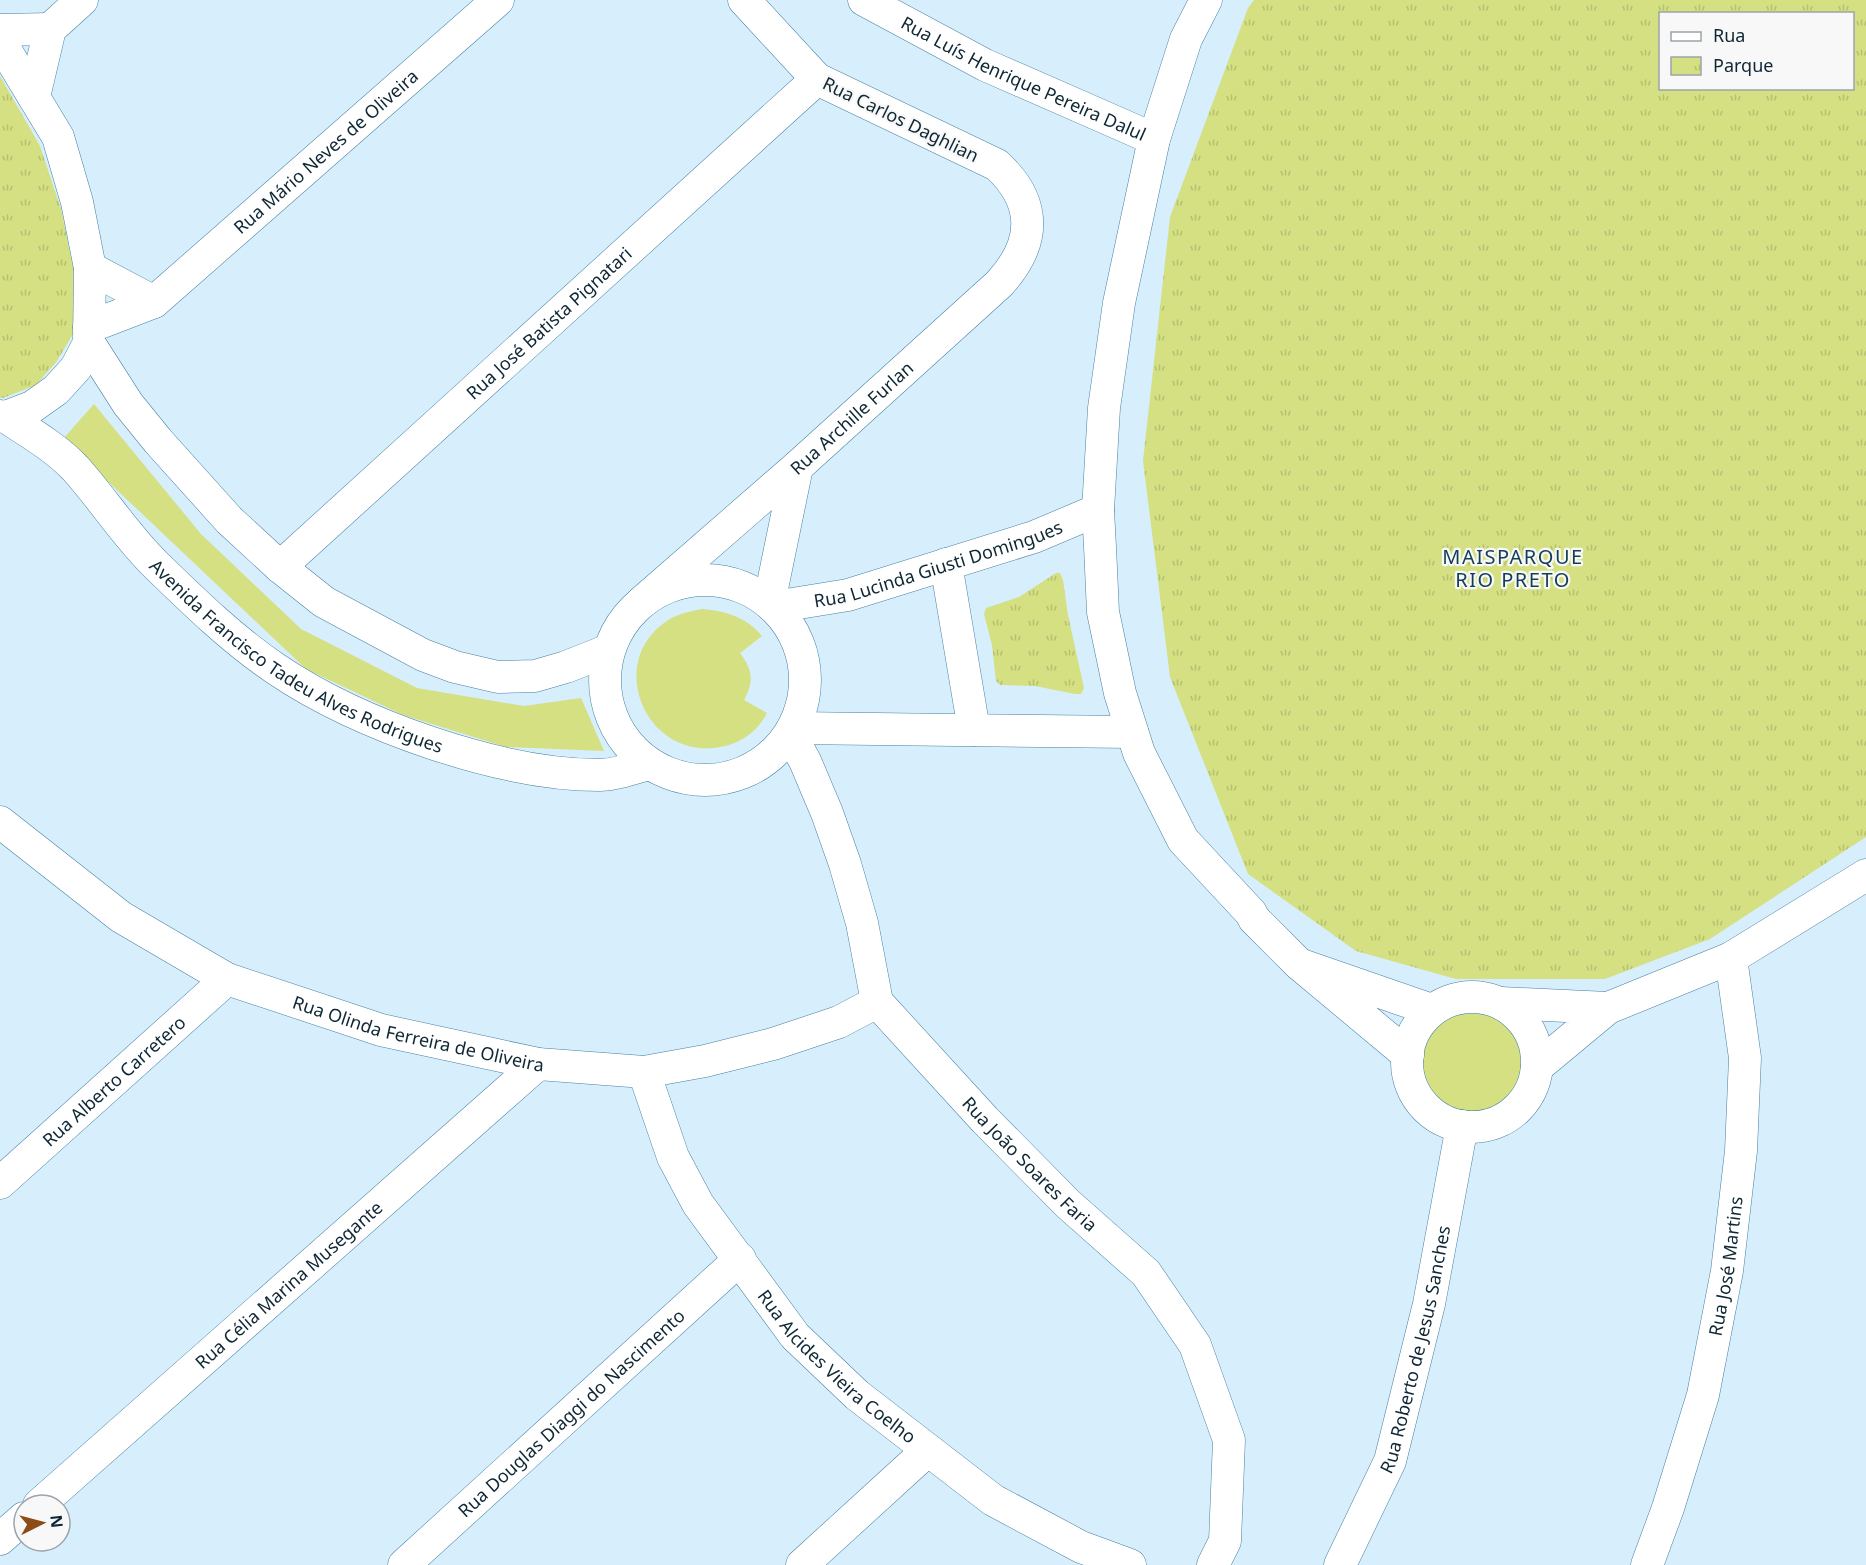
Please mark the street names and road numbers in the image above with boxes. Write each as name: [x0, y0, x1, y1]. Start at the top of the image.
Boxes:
street label: Rua Luís Henrique Pereira Dalul: [897, 10, 1150, 146]
street label: Rua Mário Neves de Oliveira: [228, 64, 423, 239]
street label: Rua Carlos Daghlian: [819, 71, 983, 167]
street label: Rua José Batista Pignatari: [461, 241, 637, 404]
street label: Rua Archille Furlan: [785, 356, 918, 480]
street label: Rua Lucinda Giusti Domingues: [812, 514, 1066, 612]
street label: Avenida Francisco Tadeu Alves Rodrigues: [145, 554, 446, 758]
street label: Rua Olinda Ferreira de Oliveira: [290, 990, 545, 1076]
street label: Rua Alberto Carretero: [37, 1010, 191, 1151]
street label: Rua João Soares Faria: [957, 1091, 1103, 1237]
street label: Rua Célia Marina Musegante: [190, 1195, 387, 1374]
street label: Rua José Martins: [1703, 1195, 1748, 1338]
street label: Rua Roberto de Jesus Sanches: [1374, 1223, 1455, 1477]
street label: Rua Alcides Vieira Coelho: [753, 1285, 921, 1448]
street label: Rua Douglas Diaggi do Nascimento: [453, 1303, 690, 1522]

